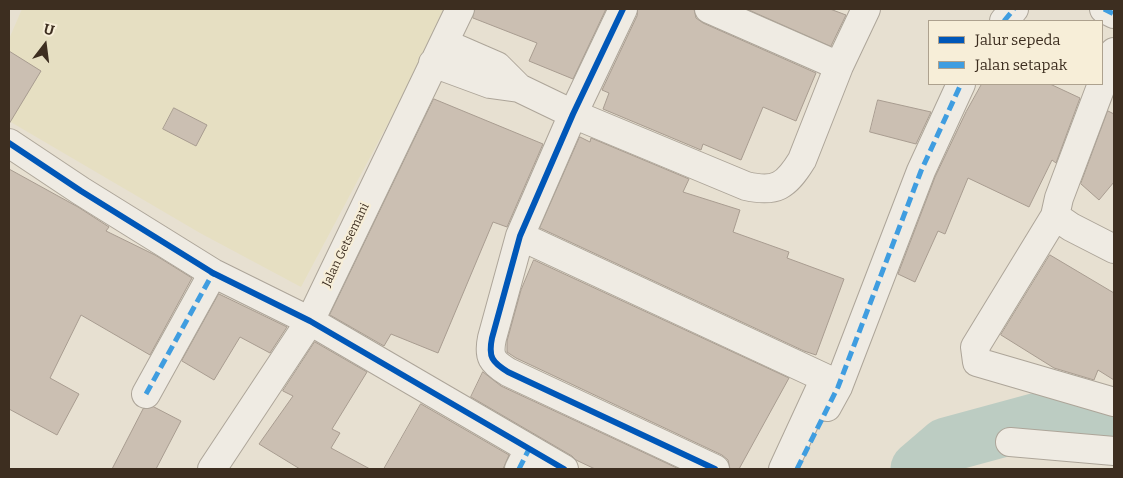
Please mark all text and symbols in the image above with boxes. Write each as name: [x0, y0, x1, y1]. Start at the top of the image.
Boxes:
north arrow: [20, 20, 70, 70]
text: U: [42, 20, 56, 40]
legend: [928, 20, 1103, 85]
text: Jalur sepeda: [975, 31, 1061, 49]
text: Jalan setapak: [975, 56, 1067, 74]
street label: Jalan Getsemani: [320, 201, 372, 289]

